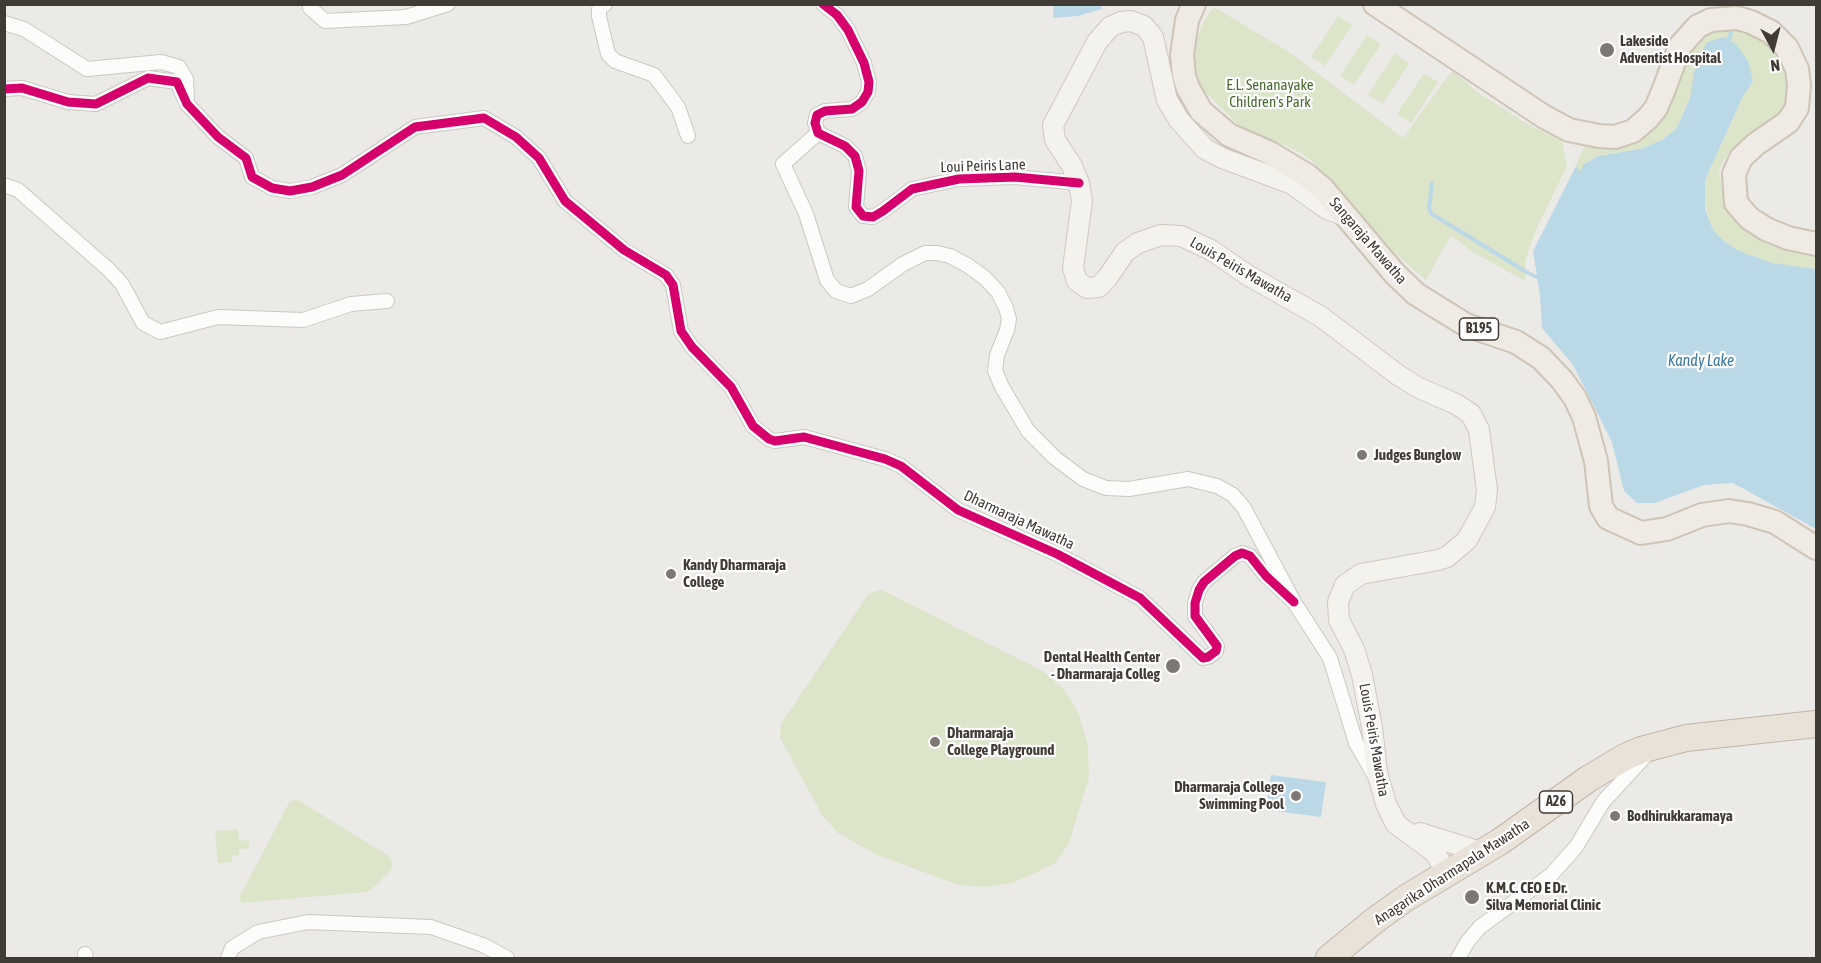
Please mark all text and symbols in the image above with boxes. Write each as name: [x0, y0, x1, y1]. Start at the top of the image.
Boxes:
north arrow: [1743, 18, 1803, 78]
place label: Lakeside Adventist Hospital: [1620, 32, 1721, 67]
marker: Lakeside Adventist Hospital: [1598, 41, 1616, 59]
text: N: [1769, 56, 1781, 75]
park label: E.L. Senanayake Children's Park: [1226, 76, 1314, 111]
street label: Loui Peiris Lane: [940, 156, 1026, 176]
street label: Sangaraja Mawatha: [1326, 194, 1410, 288]
street label: Louis Peiris Mawatha: [1187, 233, 1295, 307]
road number: B195: [1460, 318, 1498, 340]
water label: Kandy Lake: [1668, 351, 1734, 371]
place label: Judges Bunglow: [1374, 446, 1461, 464]
marker: Judges Bunglow: [1355, 448, 1369, 462]
street label: Dharmaraja Mawatha: [961, 487, 1077, 553]
place label: Kandy Dharmaraja College: [683, 556, 786, 591]
marker: Kandy Dharmaraja College: [664, 567, 678, 581]
place label: Dental Health Center - Dharmaraja Colleg: [1044, 648, 1160, 683]
marker: Dental Health Center - Dharmaraja Colleg: [1164, 657, 1182, 675]
street label: Louis Peiris Mawatha: [1355, 682, 1393, 798]
place label: Dharmaraja College Playground: [947, 724, 1054, 759]
marker: Dharmaraja College Playground: [928, 735, 942, 749]
place label: Dharmaraja College Swimming Pool: [1174, 778, 1284, 813]
marker: Dharmaraja College Swimming Pool: [1289, 789, 1303, 803]
road number: A26: [1540, 791, 1572, 813]
place label: Bodhirukkaramaya: [1627, 807, 1733, 825]
marker: Bodhirukkaramaya: [1608, 809, 1622, 823]
street label: Anagarika Dharmapala Mawatha: [1371, 815, 1533, 929]
place label: K.M.C. CEO E Dr. Silva Memorial Clinic: [1486, 879, 1601, 914]
marker: K.M.C. CEO E Dr. Silva Memorial Clinic: [1463, 888, 1481, 906]

